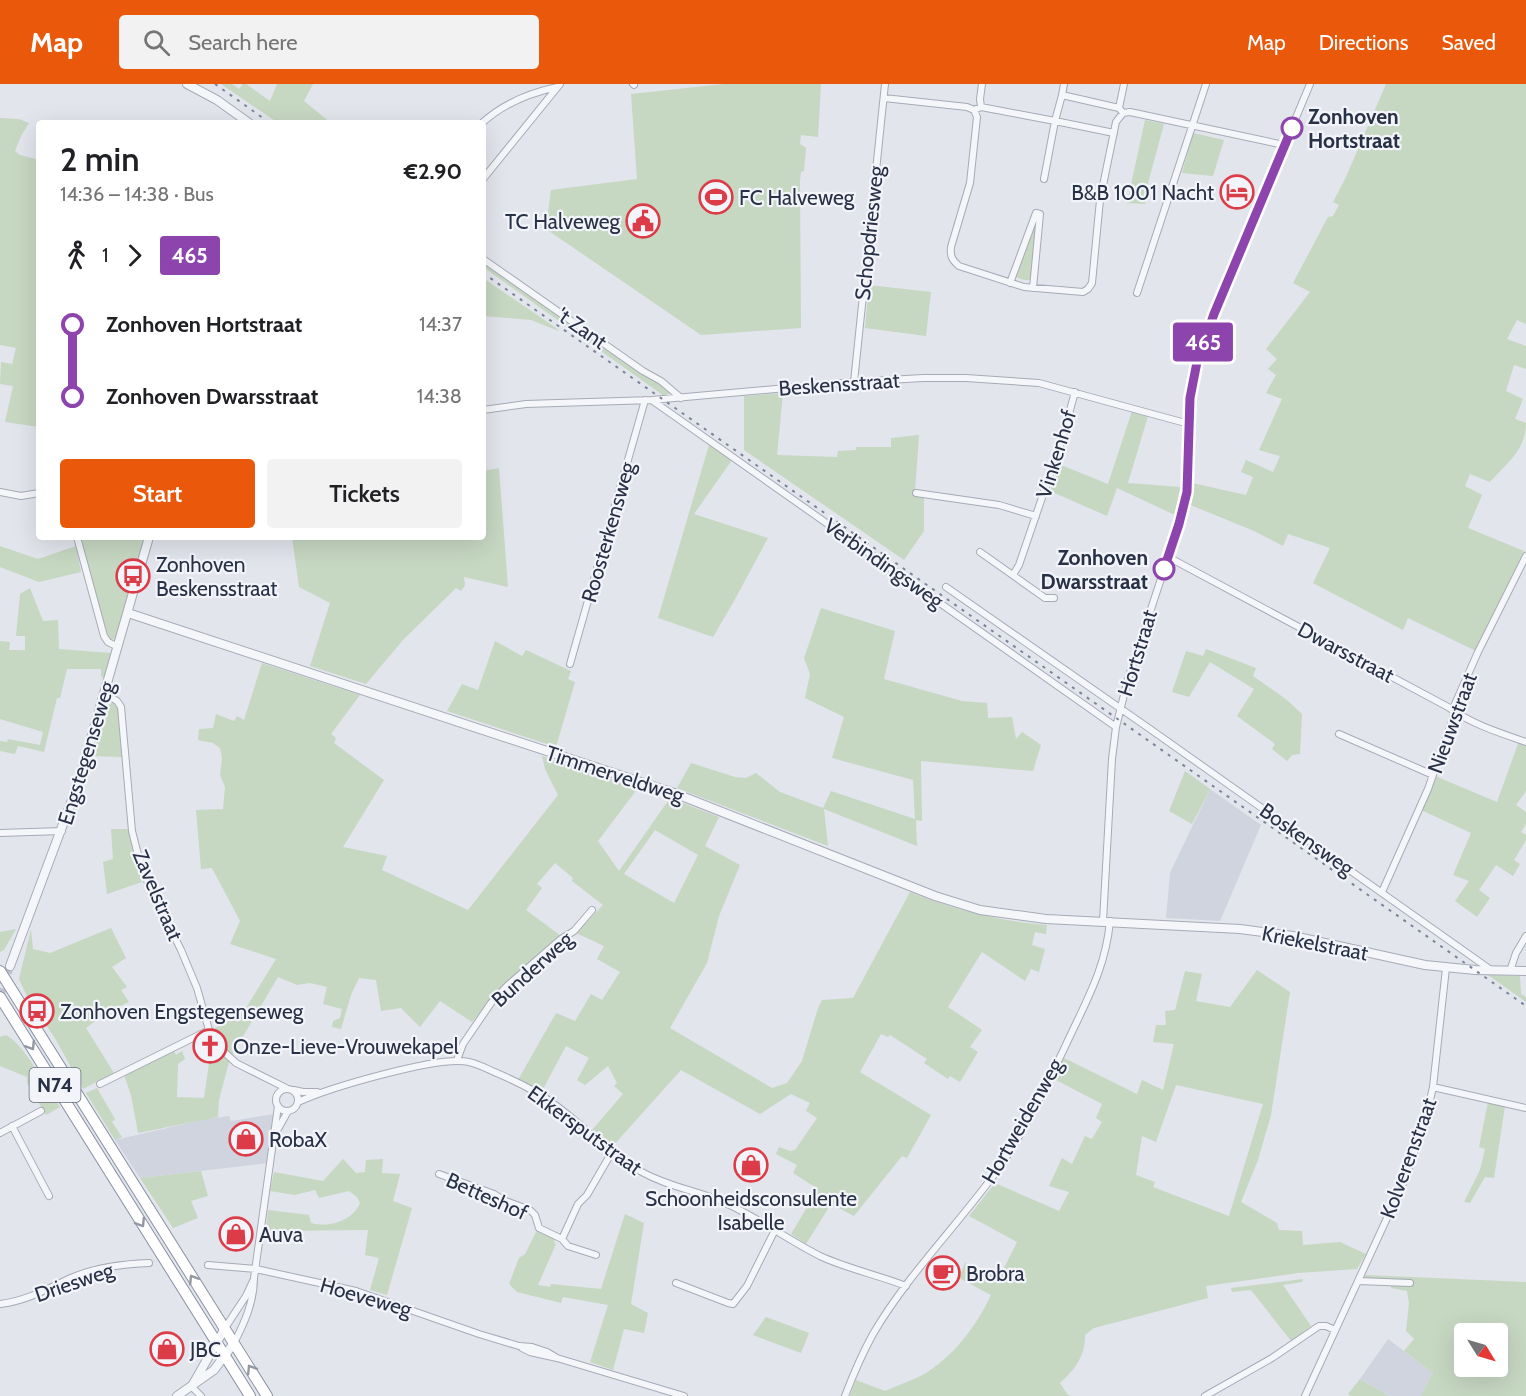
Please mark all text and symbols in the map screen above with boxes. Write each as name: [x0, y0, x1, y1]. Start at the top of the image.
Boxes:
search box: [119, 15, 539, 69]
text: Map: [30, 25, 83, 59]
icon: search: [140, 26, 173, 59]
text: Search here: [188, 29, 297, 56]
text: Map: [1247, 30, 1286, 55]
text: Directions: [1319, 30, 1408, 55]
text: Saved: [1441, 30, 1496, 55]
place label: Zonhoven Hortstraat: [1308, 104, 1400, 153]
marker: Zonhoven Hortstraat: [1281, 117, 1303, 139]
text: 2 min: [60, 139, 139, 179]
text: €2.90: [404, 158, 462, 185]
street label: Schopdriesweg: [850, 164, 889, 301]
hotel icon: B&B 1001 Nacht: [1219, 174, 1255, 210]
sports icon: FC Halveweg: [698, 179, 734, 215]
place label: B&B 1001 Nacht: [1071, 180, 1214, 205]
text: 14:36 – 14:38 · Bus: [60, 182, 214, 206]
place label: FC Halveweg: [739, 185, 855, 210]
public building icon: TC Halveweg: [625, 203, 661, 239]
place label: TC Halveweg: [505, 209, 621, 234]
icon: walk: [60, 239, 93, 272]
icon: forward: [118, 239, 151, 272]
text: 1: [102, 243, 109, 267]
text: 465: [172, 243, 208, 268]
street label: 't Zant: [552, 302, 612, 354]
text: Zonhoven Hortstraat: [106, 311, 302, 338]
text: 14:37: [419, 312, 462, 336]
line badge: 465: [1168, 322, 1238, 362]
text: 465: [1185, 330, 1221, 355]
street label: Beskensstraat: [778, 367, 900, 401]
text: Zonhoven Dwarsstraat: [106, 383, 318, 410]
text: 14:38: [417, 384, 462, 408]
street label: Vinkenhof: [1031, 407, 1081, 501]
street label: Roosterkensweg: [576, 458, 640, 605]
button: Start: [60, 459, 255, 528]
button: Tickets: [267, 459, 462, 528]
street label: Verbindingsweg: [819, 513, 949, 614]
place label: Zonhoven Dwarsstraat: [1041, 545, 1148, 594]
place label: Zonhoven Beskensstraat: [156, 552, 277, 601]
bus stop icon: Zonhoven Beskensstraat: [115, 558, 151, 594]
marker: Zonhoven Dwarsstraat: [1153, 558, 1175, 580]
street label: Hortstraat: [1112, 607, 1162, 699]
street label: Dwarsstraat: [1294, 616, 1398, 688]
street label: Nieuwstraat: [1422, 669, 1482, 777]
street label: Engstegenseweg: [52, 678, 120, 828]
street label: Timmerveldweg: [543, 740, 688, 808]
street label: Boskensweg: [1255, 797, 1359, 881]
street label: Zavelstraat: [128, 846, 188, 944]
street label: Kriekelstraat: [1260, 920, 1370, 966]
street label: Bunderweg: [486, 926, 578, 1012]
bus stop icon: Zonhoven Engstegenseweg: [19, 993, 55, 1029]
place label: Zonhoven Engstegenseweg: [60, 999, 304, 1024]
church icon: Onze-Lieve-Vrouwekapel: [192, 1028, 228, 1064]
place label: Onze-Lieve-Vrouwekapel: [233, 1034, 459, 1059]
one-way arrow: [24, 1040, 35, 1051]
street label: Hortweidenweg: [976, 1053, 1068, 1188]
road number: N74: [29, 1068, 80, 1102]
street label: Ekkersputstraat: [523, 1080, 647, 1180]
street label: Kolverenstraat: [1375, 1094, 1441, 1222]
shop icon: RobaX: [228, 1121, 264, 1157]
place label: RobaX: [269, 1127, 328, 1152]
shop icon: Schoonheidsconsulente Isabelle: [733, 1147, 769, 1183]
street label: Betteshof: [442, 1167, 532, 1225]
place label: Schoonheidsconsulente Isabelle: [645, 1186, 857, 1235]
shop icon: Auva: [218, 1216, 254, 1252]
one-way arrow: [134, 1217, 146, 1227]
place label: Auva: [259, 1222, 303, 1247]
cafe icon: Brobra: [925, 1255, 961, 1291]
street label: Driesweg: [31, 1257, 117, 1307]
place label: Brobra: [966, 1261, 1025, 1286]
street label: Hoeveweg: [317, 1272, 415, 1322]
one-way arrow: [190, 1274, 201, 1285]
north arrow: [1454, 1323, 1508, 1377]
map controls: [1454, 1323, 1508, 1377]
shop icon: JBC: [149, 1331, 185, 1367]
place label: JBC: [189, 1337, 221, 1362]
one-way arrow: [247, 1365, 258, 1376]

